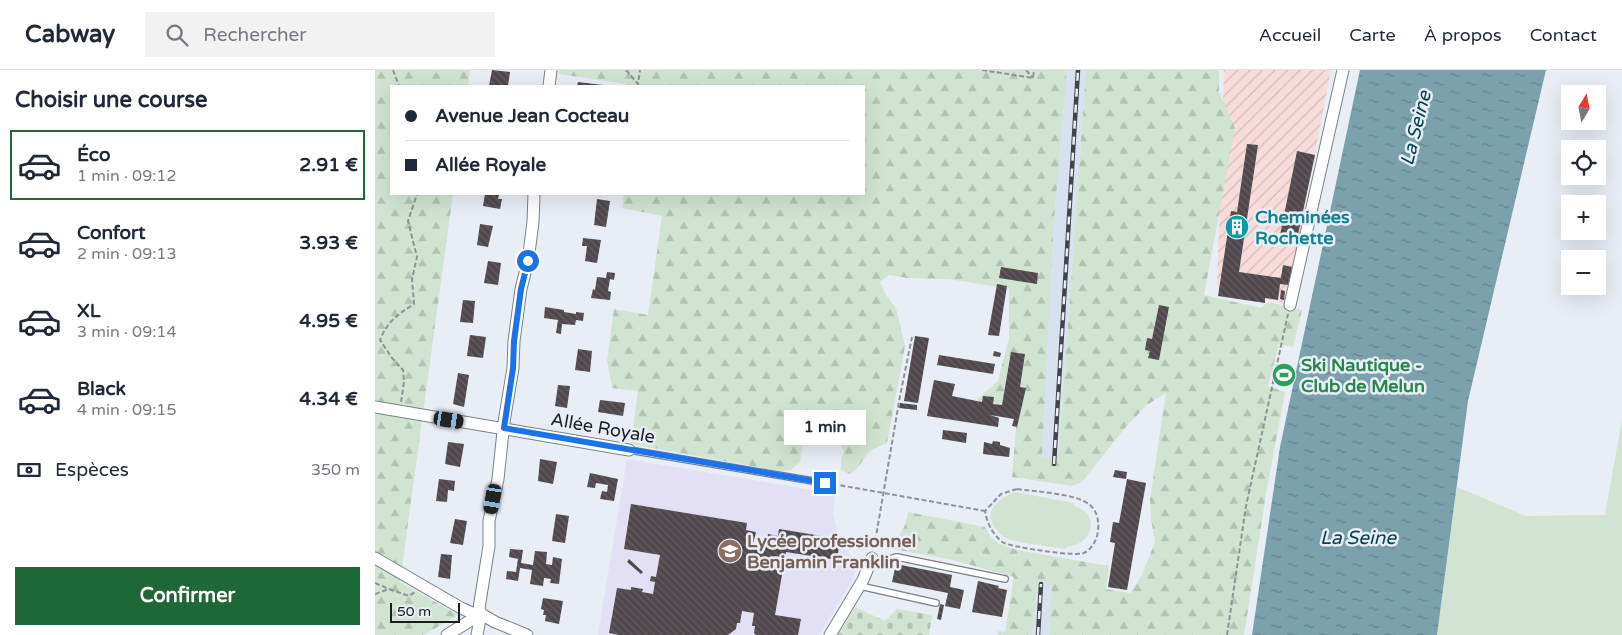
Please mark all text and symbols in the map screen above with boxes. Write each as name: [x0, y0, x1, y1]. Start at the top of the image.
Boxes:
search box: [145, 12, 495, 57]
text: Cabway: [25, 20, 115, 49]
icon: search: [163, 21, 191, 49]
text: Rechercher: [203, 24, 307, 46]
text: Accueil: [1259, 24, 1321, 46]
text: Carte: [1349, 24, 1396, 46]
text: À propos: [1424, 24, 1502, 46]
text: Contact: [1530, 24, 1597, 46]
north arrow: [1561, 85, 1606, 130]
map controls: [1561, 85, 1606, 295]
text: Choisir une course: [15, 87, 208, 113]
water label: La Seine: [1396, 87, 1436, 168]
text: Avenue Jean Cocteau: [435, 105, 629, 127]
button: locate: [1561, 140, 1606, 185]
icon: car: [17, 143, 62, 188]
text: Éco: [77, 144, 110, 166]
text: 2.91 €: [299, 154, 358, 176]
text: Allée Royale: [435, 154, 546, 176]
text: 1 min · 09:12: [77, 166, 176, 186]
button: +: [1561, 195, 1606, 240]
place label: Cheminées Rochette: [1255, 206, 1350, 249]
building icon: Cheminées Rochette: [1224, 214, 1250, 240]
icon: car: [17, 221, 62, 266]
text: Confort: [77, 222, 146, 244]
text: 3.93 €: [299, 232, 358, 254]
text: 2 min · 09:13: [77, 244, 176, 264]
route start: [517, 250, 539, 272]
button: −: [1561, 250, 1606, 295]
icon: car: [17, 299, 62, 344]
text: XL: [77, 300, 101, 322]
text: 4.95 €: [299, 310, 358, 332]
text: 3 min · 09:14: [77, 322, 176, 342]
place label: Ski Nautique - Club de Melun: [1301, 354, 1425, 397]
sports icon: Ski Nautique - Club de Melun: [1271, 362, 1297, 388]
icon: car: [17, 377, 62, 422]
text: Black: [77, 378, 126, 400]
text: 4.34 €: [299, 388, 358, 410]
text: 4 min · 09:15: [77, 400, 176, 420]
street label: Allée Royale: [549, 408, 657, 448]
car: [433, 410, 464, 430]
callout: 1 min: [784, 410, 866, 446]
text: 1 min: [804, 417, 846, 437]
icon: cash: [15, 456, 43, 484]
text: Espèces: [55, 459, 129, 481]
text: 350 m: [311, 460, 360, 480]
route end: [814, 472, 836, 494]
car: [483, 483, 502, 515]
water label: La Seine: [1320, 527, 1397, 549]
place label: Lycée professionnel Benjamin Franklin: [747, 530, 916, 573]
school or university icon: Lycée professionnel Benjamin Franklin: [717, 538, 743, 564]
button: Confirmer: [15, 567, 360, 625]
scale bar: [390, 600, 460, 623]
text: 50 m: [397, 603, 431, 620]

